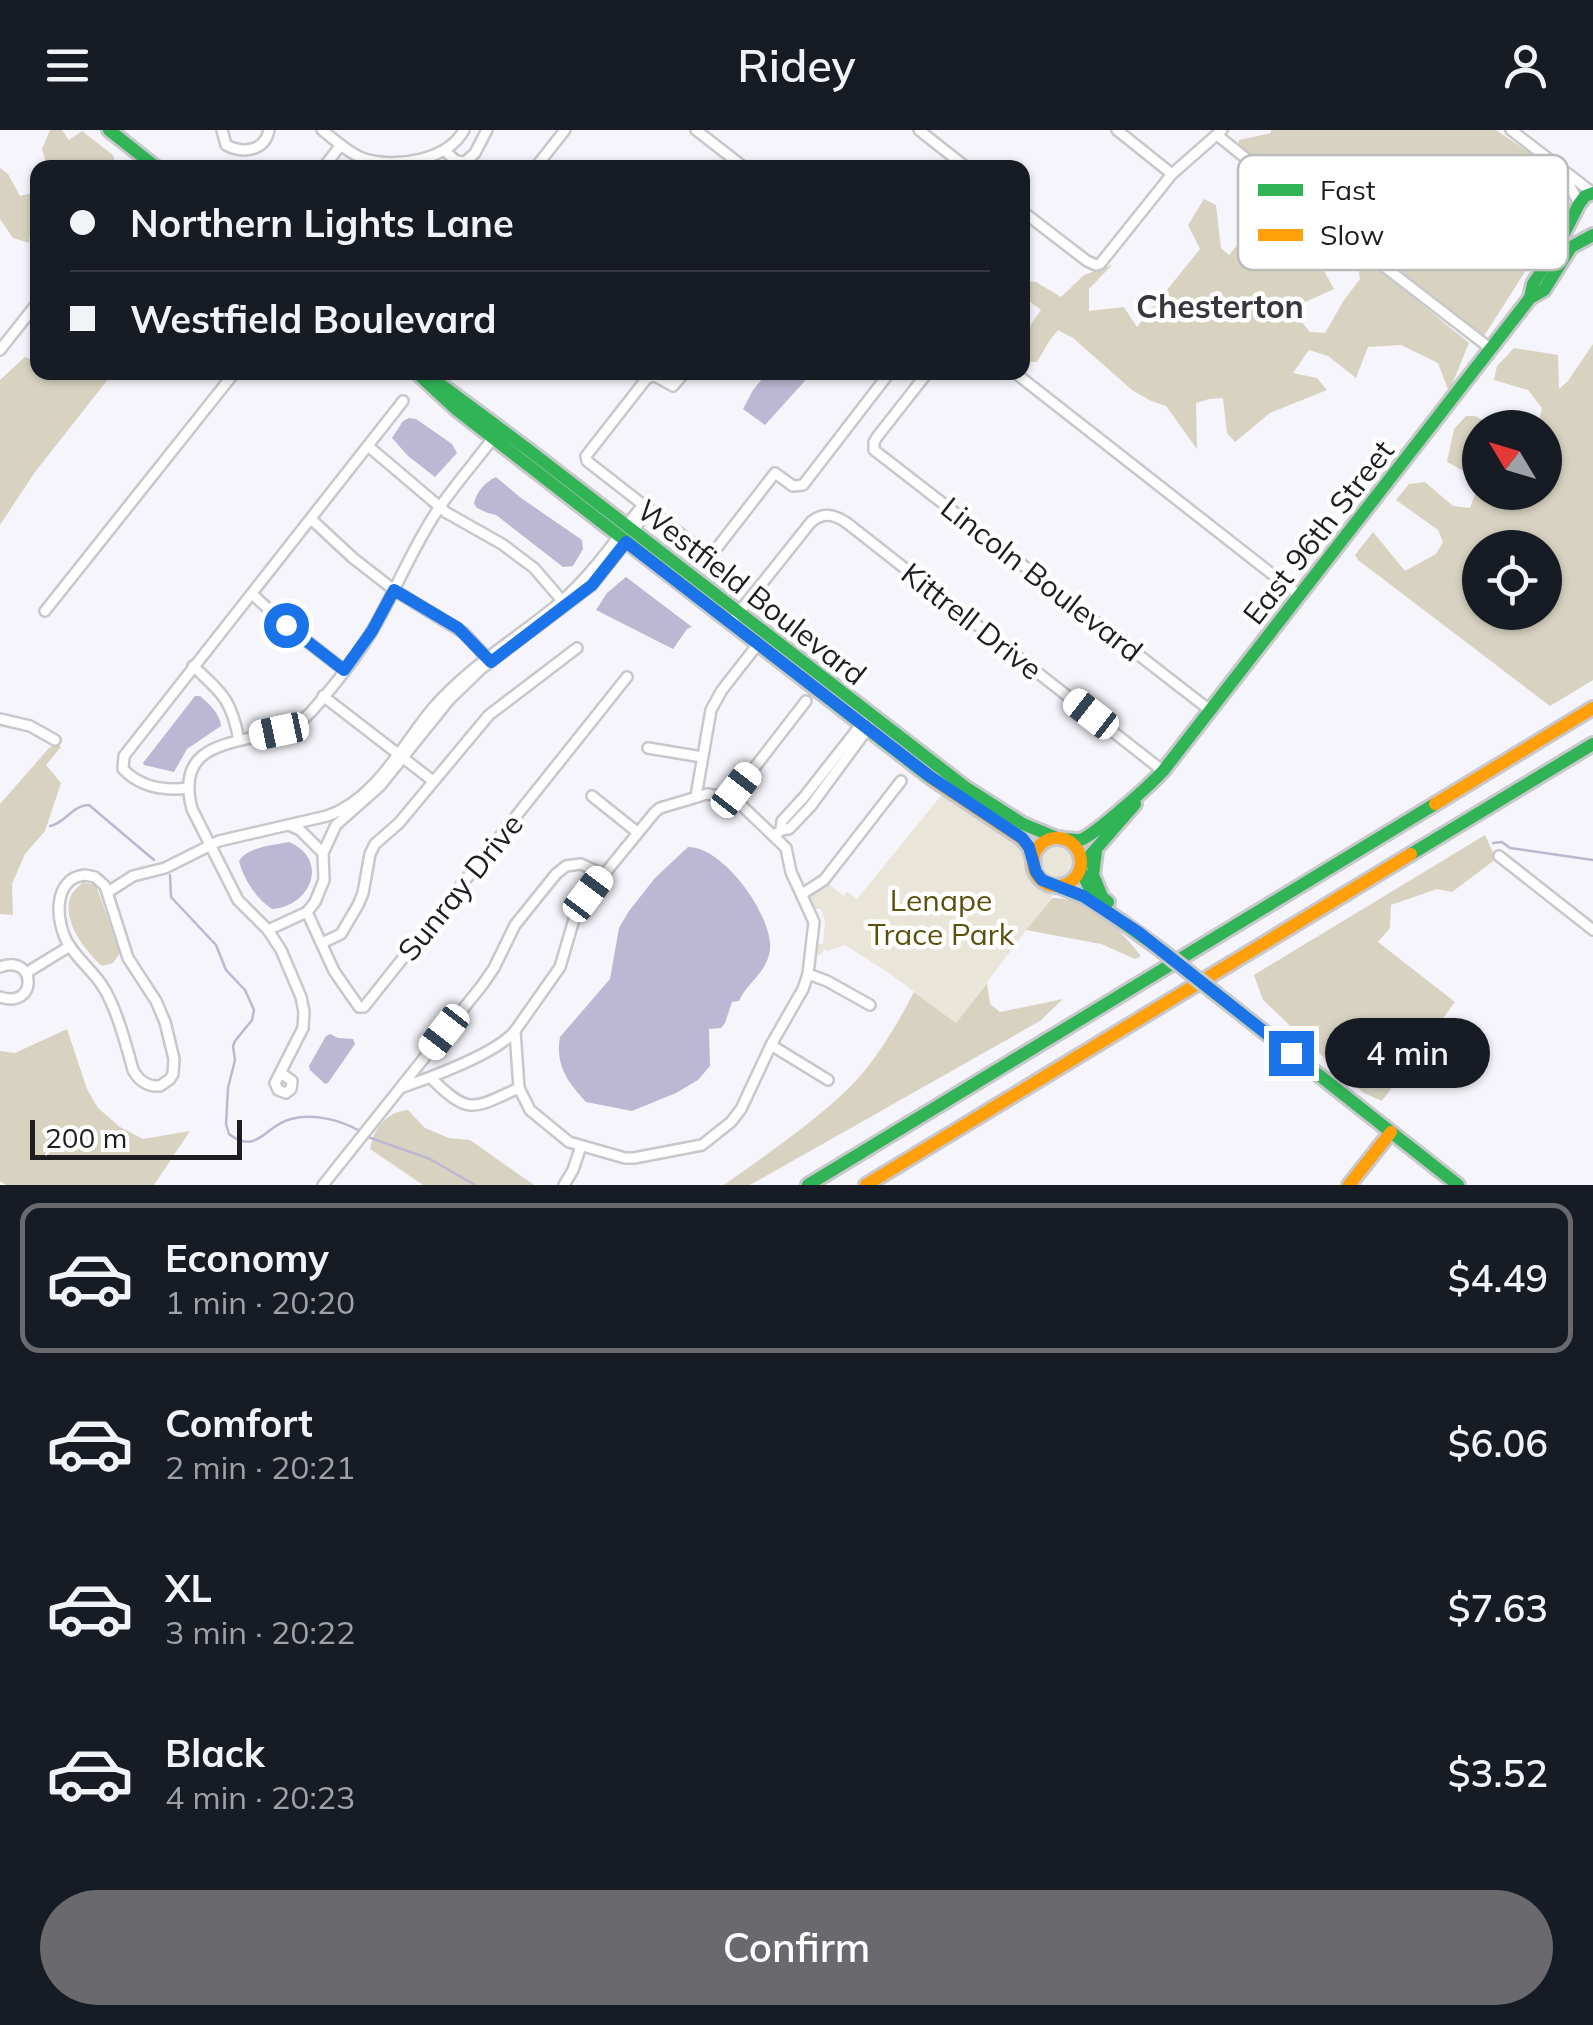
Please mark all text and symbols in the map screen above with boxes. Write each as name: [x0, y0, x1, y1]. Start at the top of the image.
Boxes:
text: Ridey: [737, 37, 856, 93]
icon: menu: [40, 38, 95, 93]
icon: person: [1498, 38, 1553, 93]
legend: [1238, 155, 1568, 270]
text: Fast: [1320, 172, 1376, 207]
text: Northern Lights Lane: [130, 199, 514, 247]
text: Slow: [1320, 217, 1384, 252]
district label: Chesterton: [1136, 286, 1304, 326]
text: Westfield Boulevard: [130, 295, 497, 343]
north arrow: [1462, 410, 1562, 510]
map controls: [1462, 410, 1562, 630]
street label: East 96th Street: [1234, 432, 1402, 632]
street label: Lincoln Boulevard: [933, 488, 1151, 670]
street label: Westfield Boulevard: [630, 491, 874, 693]
button: locate: [1462, 530, 1562, 630]
street label: Kittrell Drive: [894, 554, 1050, 688]
route start: [264, 603, 309, 648]
car: [1058, 684, 1124, 744]
car: [247, 710, 311, 752]
car: [706, 757, 766, 823]
street label: Sunray Drive: [389, 806, 531, 968]
car: [558, 861, 618, 927]
park label: Lenape Trace Park: [868, 881, 1015, 953]
car: [414, 999, 474, 1065]
callout: 4 min: [1326, 1018, 1491, 1088]
route end: [1269, 1031, 1314, 1076]
text: 4 min: [1366, 1033, 1449, 1073]
scale bar: [30, 1115, 242, 1160]
text: 200 m: [45, 1120, 127, 1155]
icon: car: [45, 1233, 135, 1323]
text: Economy: [165, 1234, 329, 1282]
text: $4.49: [1448, 1254, 1548, 1302]
text: 1 min · 20:20: [165, 1282, 355, 1322]
icon: car: [45, 1398, 135, 1488]
text: Comfort: [165, 1399, 313, 1447]
text: $6.06: [1448, 1419, 1548, 1467]
text: 2 min · 20:21: [165, 1447, 355, 1487]
icon: car: [45, 1563, 135, 1653]
text: XL: [165, 1564, 212, 1612]
text: $7.63: [1448, 1584, 1548, 1632]
text: 3 min · 20:22: [165, 1612, 355, 1652]
icon: car: [45, 1728, 135, 1818]
text: Black: [165, 1729, 265, 1777]
text: $3.52: [1448, 1749, 1548, 1797]
text: 4 min · 20:23: [165, 1777, 355, 1817]
button: Confirm: [40, 1890, 1553, 2005]

